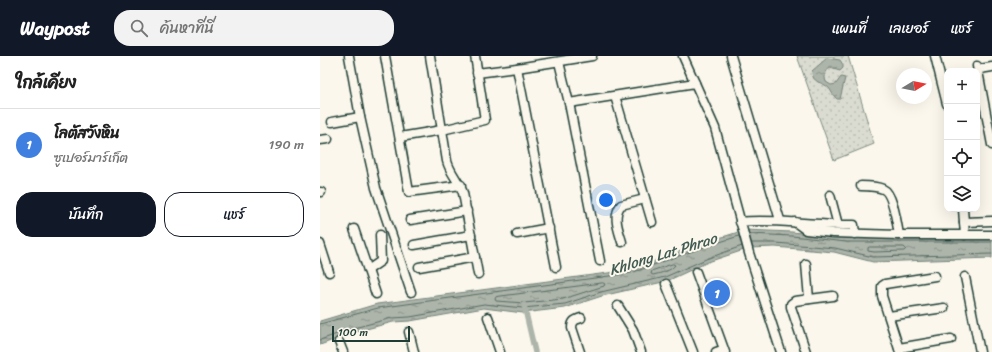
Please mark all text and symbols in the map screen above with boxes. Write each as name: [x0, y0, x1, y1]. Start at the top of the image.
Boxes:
search box: [114, 10, 394, 46]
text: Waypost: [20, 12, 90, 45]
text: ค้นหาที่นี่: [160, 15, 214, 41]
text: แผนที่: [832, 16, 867, 41]
text: เลเยอร์: [889, 16, 928, 41]
text: แชร์: [950, 16, 972, 41]
icon: search: [128, 17, 150, 39]
text: ใกล้เคียง: [16, 67, 76, 97]
north arrow: [896, 68, 932, 104]
map controls: [944, 68, 980, 212]
button: +: [944, 68, 980, 104]
button: −: [944, 104, 980, 140]
text: โลตัสวังหิน: [54, 120, 120, 146]
text: 1: [26, 133, 32, 156]
text: 190 m: [269, 133, 304, 156]
button: locate: [944, 140, 980, 176]
text: ซูเปอร์มาร์เก็ต: [54, 146, 128, 169]
button: layers: [944, 176, 980, 212]
your location: [596, 190, 616, 210]
button: บันทึก: [16, 192, 156, 237]
button: แชร์: [164, 192, 304, 237]
water label: Khlong Lat Phrao: [606, 225, 721, 283]
pin: 1: [704, 278, 730, 308]
text: 100 m: [338, 323, 368, 342]
scale bar: [332, 324, 410, 343]

